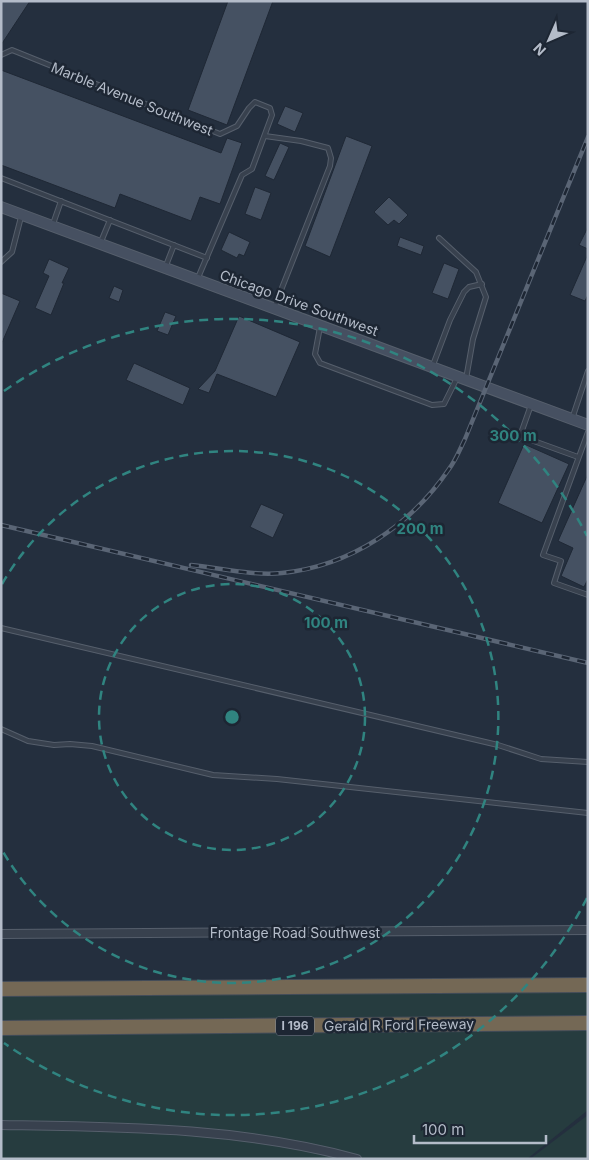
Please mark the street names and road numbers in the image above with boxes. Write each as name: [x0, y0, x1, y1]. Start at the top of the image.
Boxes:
street label: Marble Avenue Southwest: [49, 58, 216, 139]
street label: Chicago Drive Southwest: [218, 266, 381, 339]
street label: Frontage Road Southwest: [210, 924, 381, 941]
street label: Gerald R Ford Freeway: [324, 1015, 474, 1034]
road number: I 196: [276, 1016, 314, 1036]

